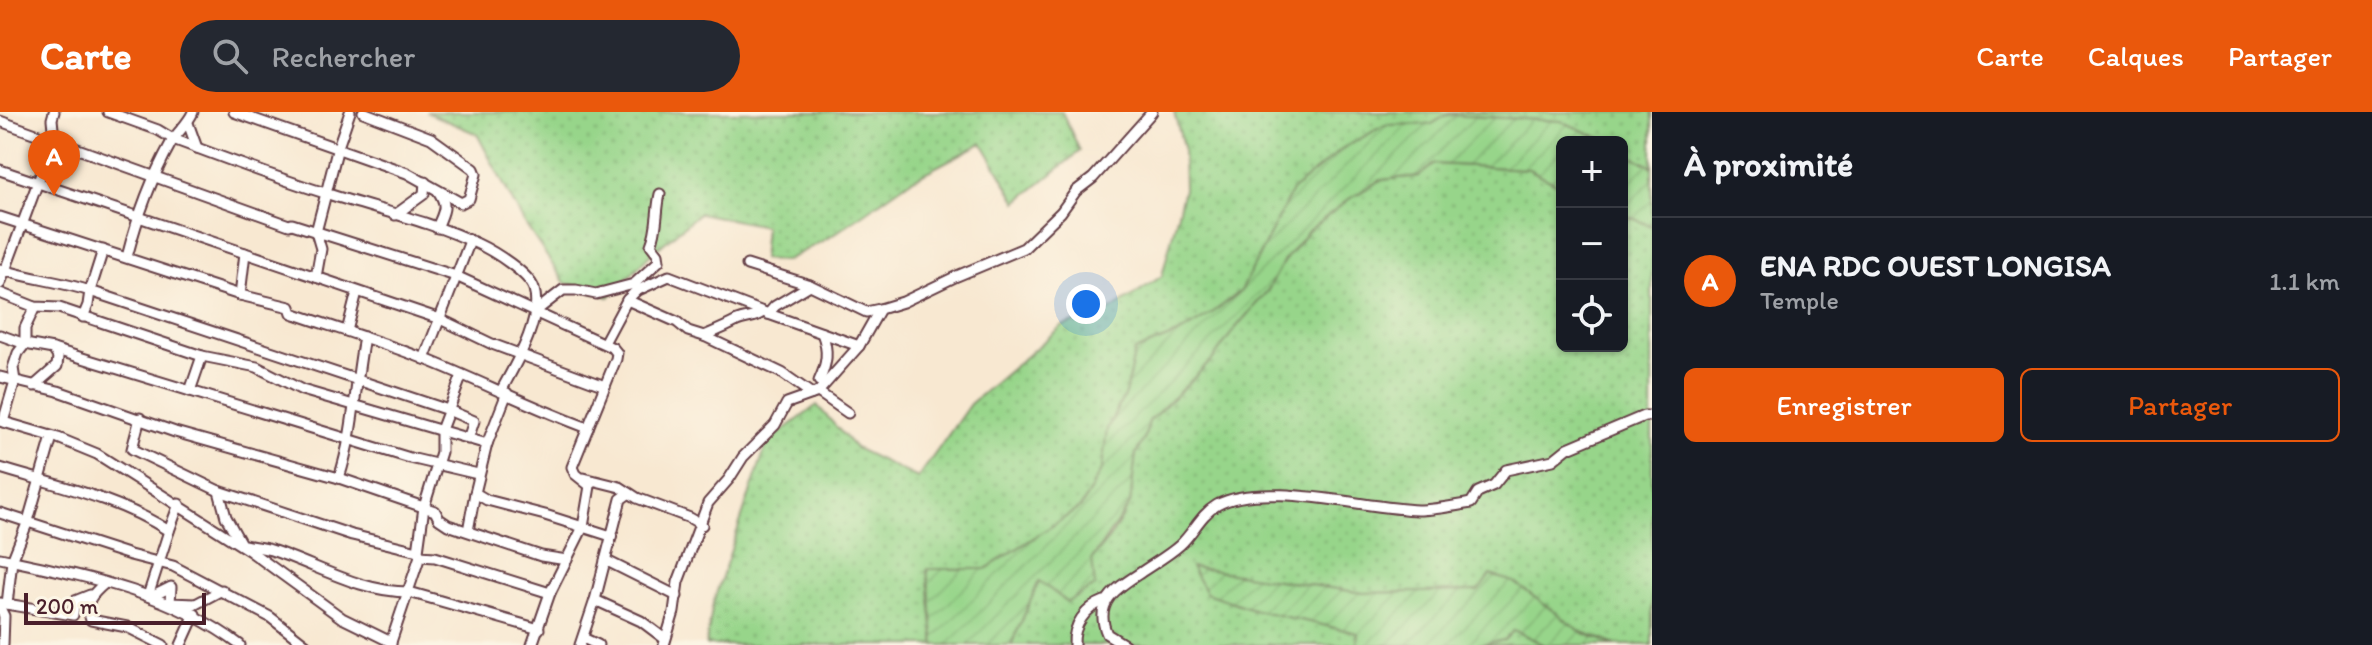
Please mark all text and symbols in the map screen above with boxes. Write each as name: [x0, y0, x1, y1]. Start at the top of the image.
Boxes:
search box: [180, 20, 740, 92]
text: Carte: [40, 33, 132, 79]
icon: search: [208, 34, 252, 78]
text: Rechercher: [272, 38, 415, 75]
text: Carte: [1976, 39, 2044, 73]
text: Calques: [2088, 39, 2184, 73]
text: Partager: [2228, 39, 2332, 73]
pin: A: [28, 130, 80, 196]
map controls: [1556, 136, 1628, 352]
button: +: [1556, 136, 1628, 208]
text: À proximité: [1684, 144, 1853, 185]
button: −: [1556, 208, 1628, 280]
text: ENA RDC OUEST LONGISA: [1760, 247, 2111, 284]
text: A: [1702, 265, 1718, 297]
text: 1.1 km: [2269, 265, 2340, 297]
button: locate: [1556, 280, 1628, 352]
your location: [1066, 284, 1106, 324]
text: Temple: [1760, 284, 1839, 316]
button: Enregistrer: [1684, 368, 2004, 442]
button: Partager: [2020, 368, 2340, 442]
scale bar: [24, 589, 206, 625]
text: 200 m: [36, 593, 98, 620]

